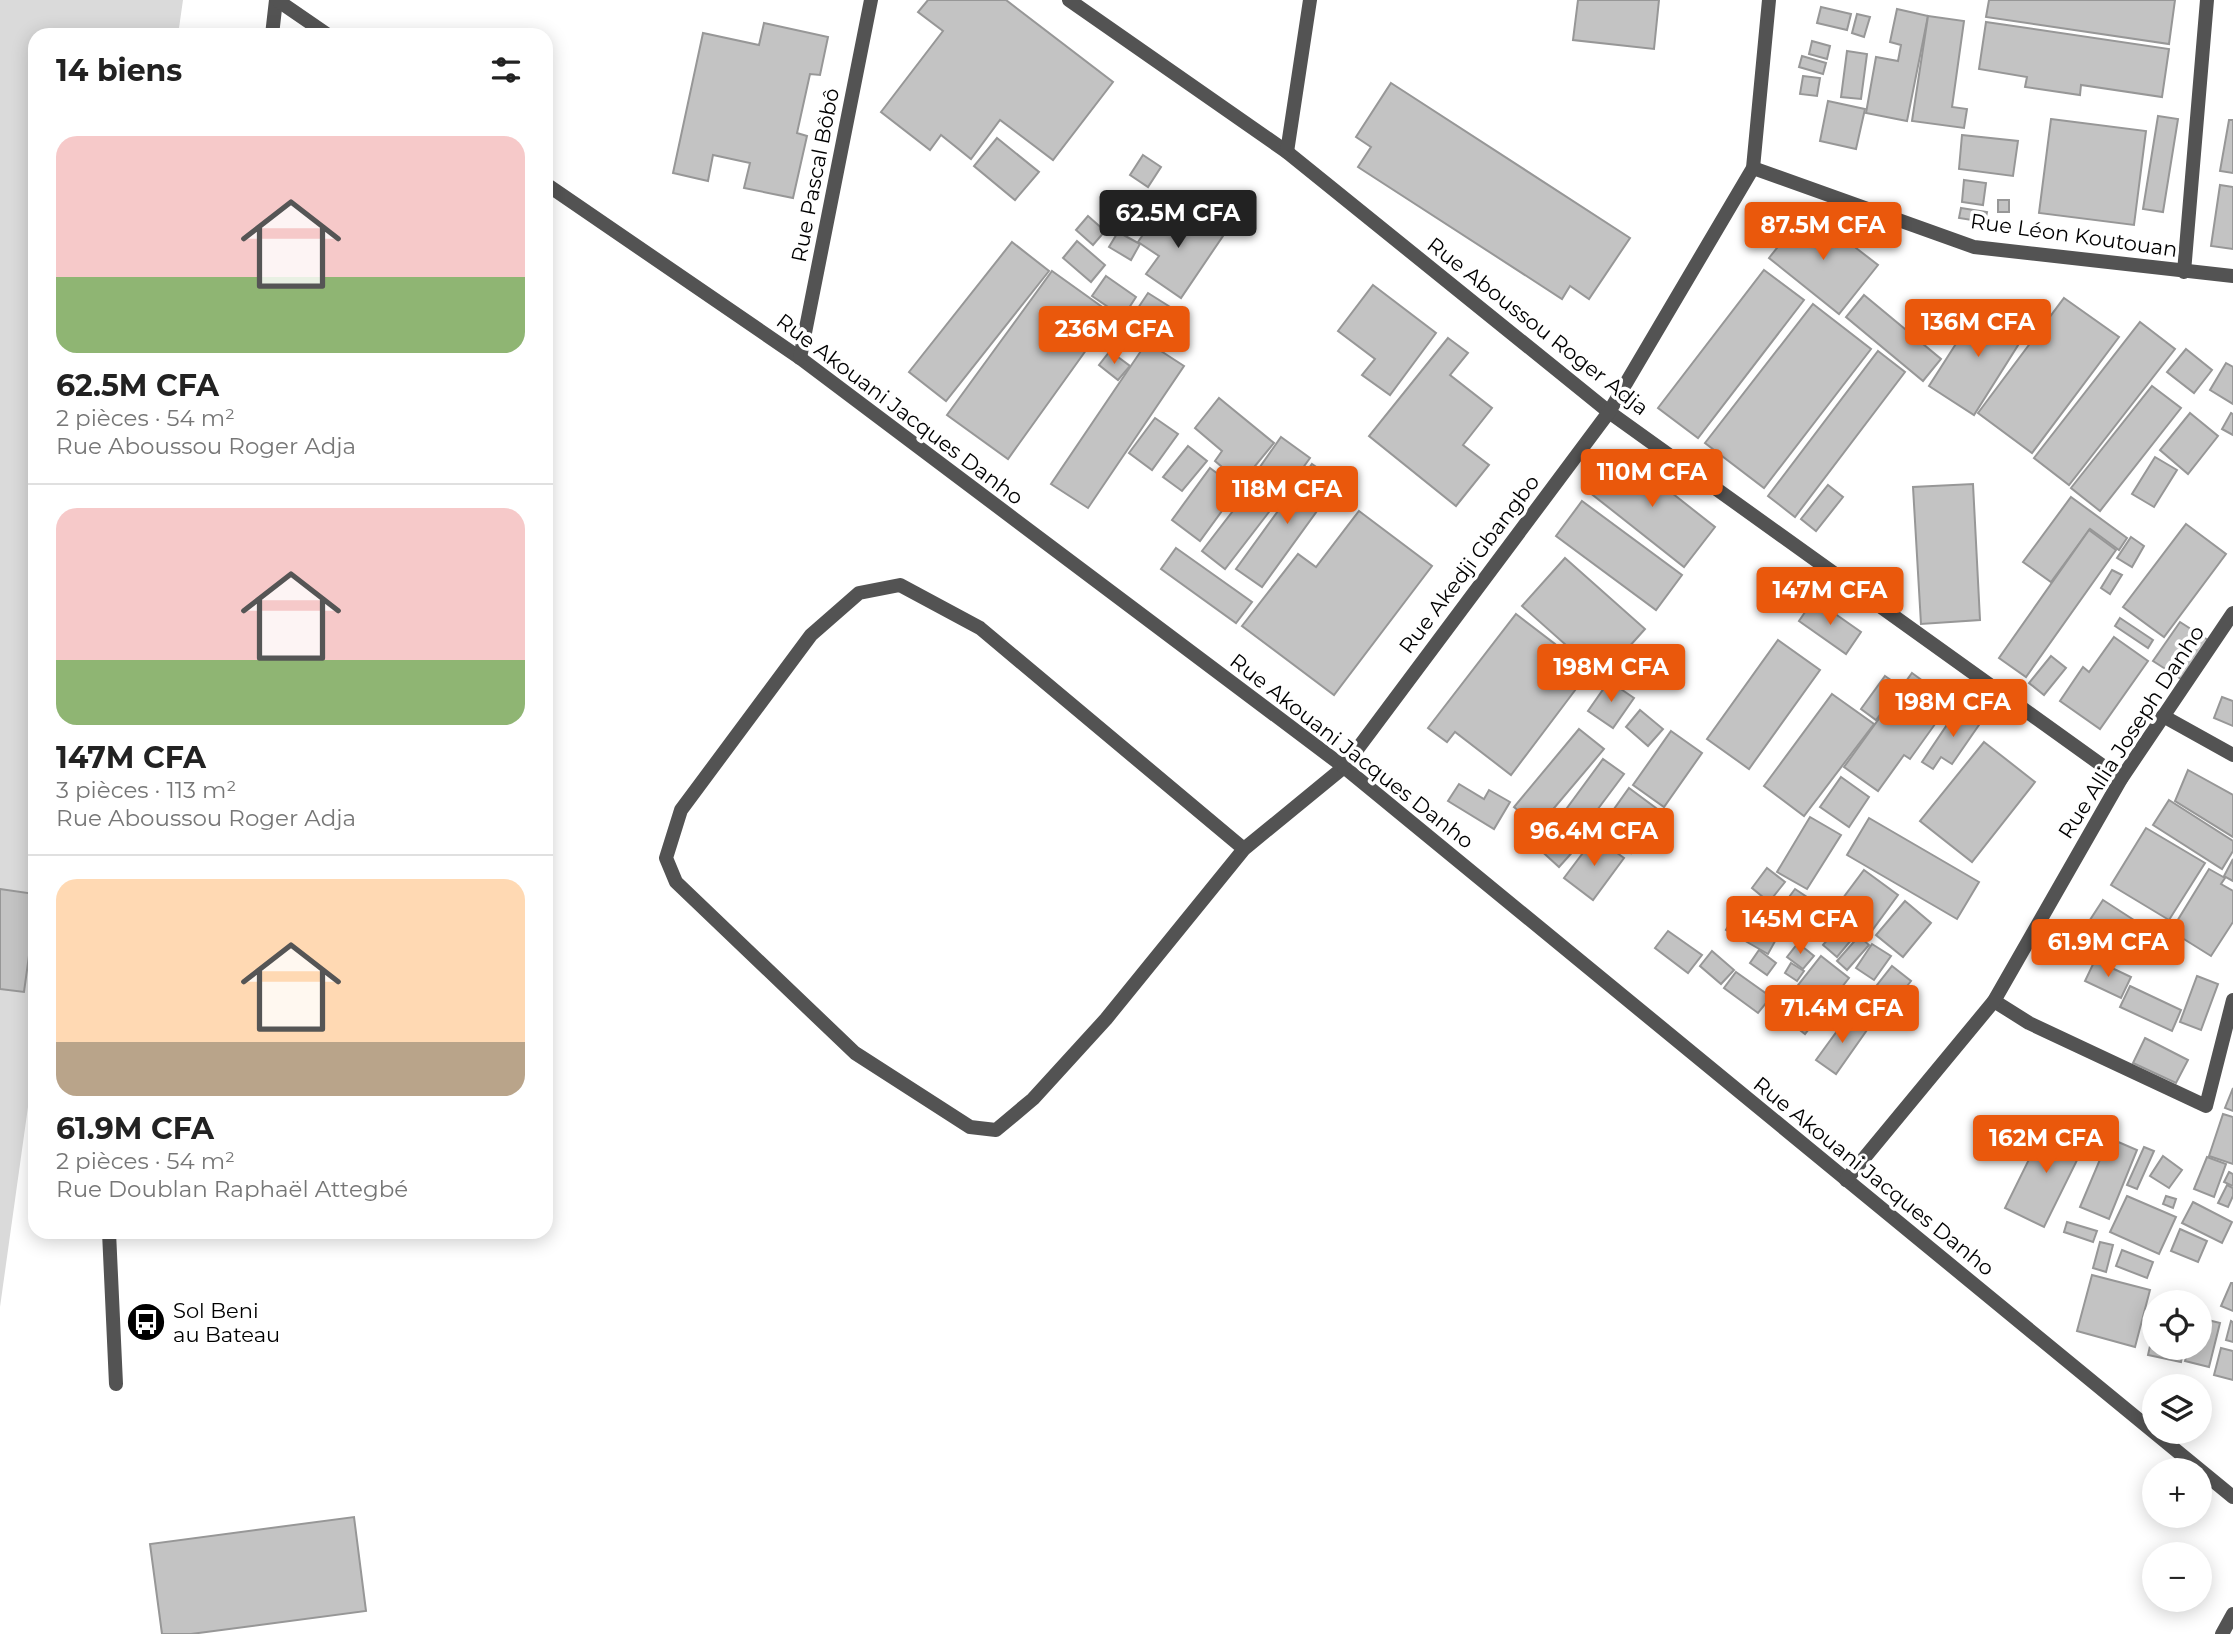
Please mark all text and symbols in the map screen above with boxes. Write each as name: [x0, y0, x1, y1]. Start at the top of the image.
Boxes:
icon: filters: [487, 51, 525, 89]
text: 14 biens: [56, 52, 182, 89]
street label: Rue Pascal Bôbô: [786, 86, 844, 264]
icon: home: [228, 181, 354, 307]
pin: 62.5M CFA: [1098, 190, 1258, 250]
text: 62.5M CFA: [1116, 199, 1240, 227]
pin: 87.5M CFA: [1743, 202, 1903, 262]
street label: Rue Léon Koutouan: [1969, 208, 2179, 262]
text: 87.5M CFA: [1761, 211, 1885, 239]
street label: Rue Aboussou Roger Adja: [1422, 232, 1654, 420]
pin: 136M CFA: [1906, 300, 2050, 359]
pin: 236M CFA: [1042, 306, 1186, 366]
street label: Rue Akouani Jacques Danho: [772, 308, 1028, 510]
text: 136M CFA: [1921, 308, 2035, 336]
text: 236M CFA: [1055, 315, 1173, 343]
text: 62.5M CFA: [56, 367, 219, 404]
text: 2 pièces · 54 m²: [56, 404, 235, 432]
text: Rue Aboussou Roger Adja: [56, 432, 356, 460]
pin: 110M CFA: [1580, 449, 1724, 509]
text: 110M CFA: [1597, 458, 1707, 486]
pin: 118M CFA: [1215, 466, 1359, 526]
street label: Rue Akedji Gbangbo: [1394, 470, 1544, 658]
text: 118M CFA: [1232, 475, 1342, 503]
icon: home: [228, 553, 354, 679]
pin: 147M CFA: [1758, 568, 1902, 627]
text: 147M CFA: [1773, 576, 1887, 604]
street label: Rue Allia Joseph Danho: [2053, 621, 2209, 843]
pin: 198M CFA: [1539, 644, 1683, 704]
street label: Rue Akouani Jacques Danho: [1225, 648, 1479, 854]
text: 198M CFA: [1553, 653, 1669, 681]
pin: 198M CFA: [1881, 680, 2025, 739]
text: 198M CFA: [1895, 688, 2011, 716]
text: 147M CFA: [56, 739, 206, 776]
text: 3 pièces · 113 m²: [56, 776, 236, 804]
text: Rue Aboussou Roger Adja: [56, 804, 356, 832]
pin: 96.4M CFA: [1514, 808, 1674, 868]
text: 96.4M CFA: [1530, 817, 1658, 845]
pin: 145M CFA: [1728, 897, 1872, 956]
text: 145M CFA: [1742, 905, 1858, 933]
pin: 61.9M CFA: [2028, 920, 2188, 979]
icon: home: [228, 924, 354, 1050]
text: 61.9M CFA: [2047, 928, 2169, 956]
pin: 71.4M CFA: [1762, 986, 1922, 1045]
text: 71.4M CFA: [1781, 994, 1903, 1022]
street label: Rue Akouani Jacques Danho: [1749, 1071, 1999, 1281]
text: 61.9M CFA: [56, 1110, 214, 1147]
pin: 162M CFA: [1974, 1116, 2118, 1175]
text: 162M CFA: [1989, 1124, 2103, 1152]
text: 2 pièces · 54 m²: [56, 1147, 235, 1175]
text: Rue Doublan Raphaël Attegbé: [56, 1175, 408, 1203]
map controls: [2142, 1290, 2212, 1612]
button: locate: [2142, 1290, 2212, 1360]
place label: Sol Beni au Bateau: [173, 1298, 280, 1347]
bus stop icon: Sol Beni au Bateau: [125, 1301, 167, 1343]
button: layers: [2142, 1374, 2212, 1444]
button: +: [2142, 1458, 2212, 1528]
button: −: [2142, 1542, 2212, 1612]

